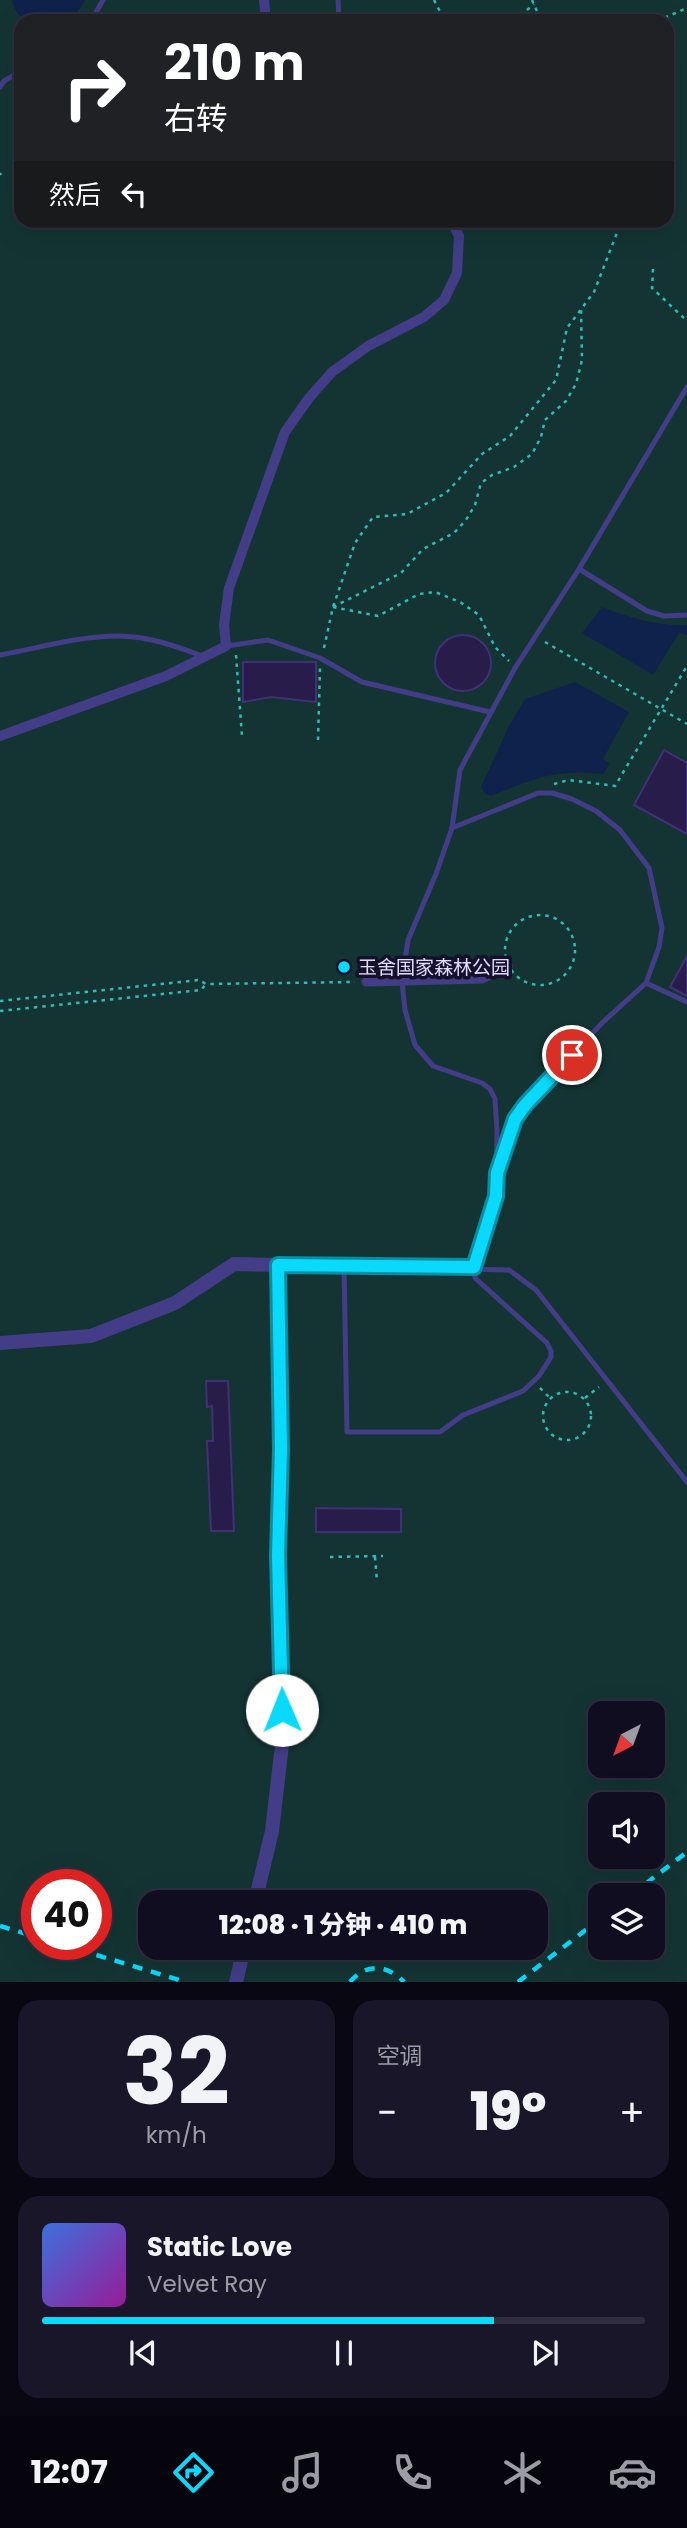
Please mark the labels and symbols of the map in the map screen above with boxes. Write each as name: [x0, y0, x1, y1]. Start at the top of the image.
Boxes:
place label: 玉舍国家森林公园: [358, 954, 510, 981]
marker: 玉舍国家森林公园: [336, 959, 352, 975]
pin: [542, 1025, 602, 1085]
position arrow: [245, 1673, 319, 1747]
north arrow: [588, 1701, 665, 1778]
speed limit sign: 40: [21, 1869, 112, 1960]

